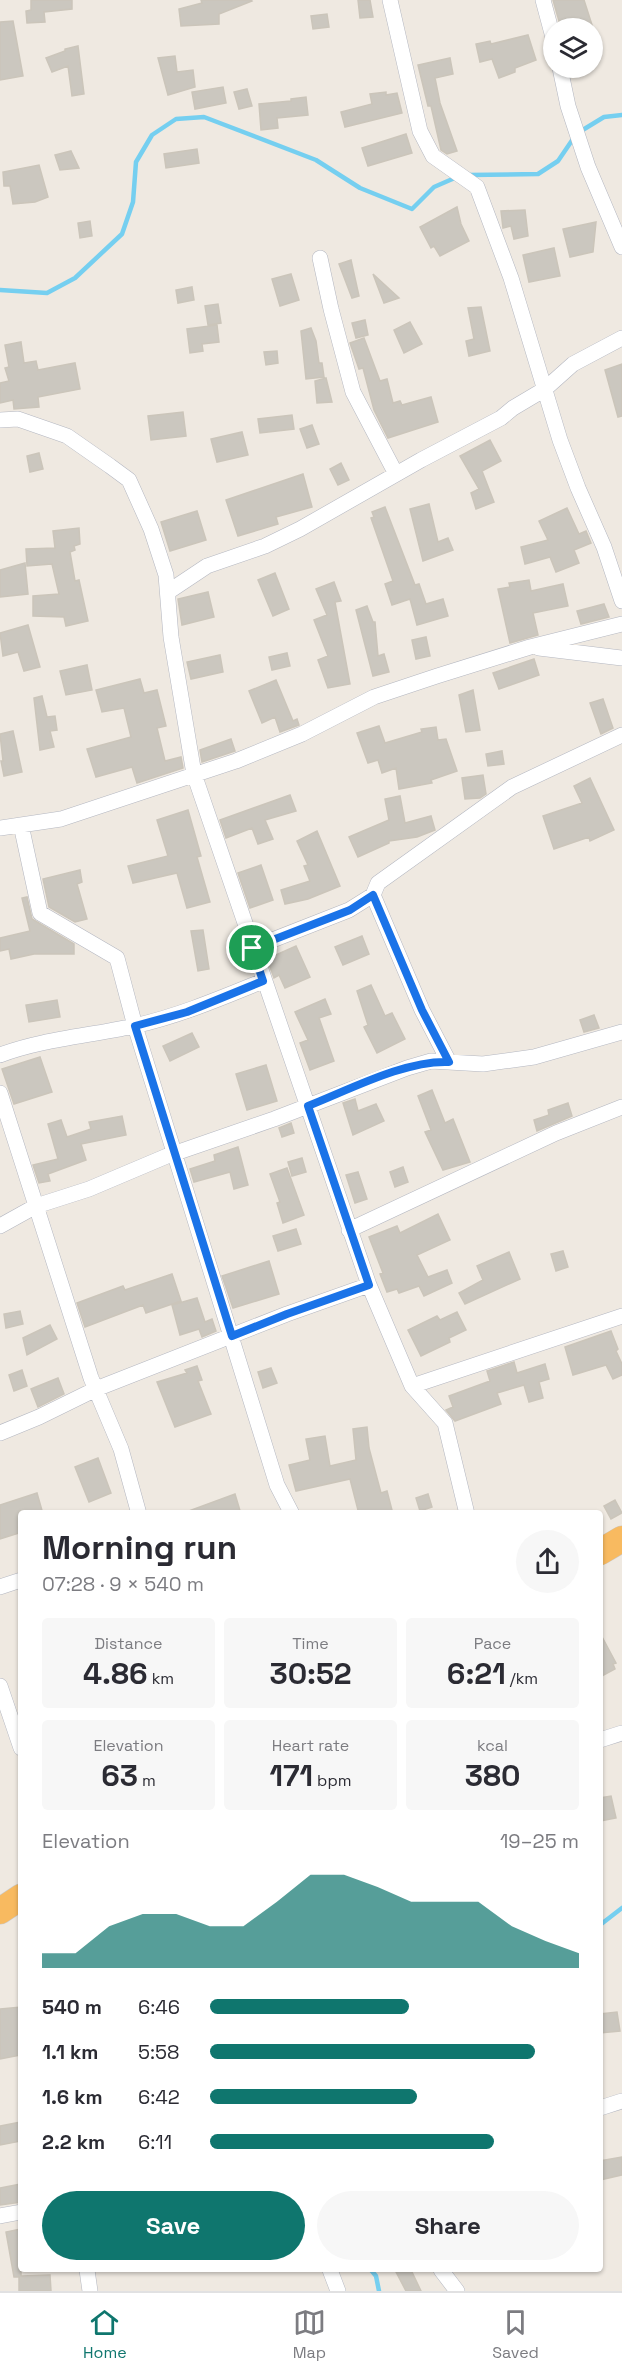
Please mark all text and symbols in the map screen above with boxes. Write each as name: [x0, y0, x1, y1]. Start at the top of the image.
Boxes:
map controls: [543, 18, 603, 78]
button: layers: [543, 18, 603, 78]
pin: [226, 922, 277, 973]
icon: arrive: [235, 931, 268, 964]
text: Morning run: [42, 1527, 237, 1569]
button: share: [516, 1530, 579, 1593]
text: 07:28 · 9 × 540 m: [42, 1571, 204, 1597]
text: Distance: [94, 1633, 163, 1654]
text: Time: [292, 1633, 329, 1654]
text: Pace: [474, 1633, 511, 1654]
text: 4.86: [83, 1654, 148, 1693]
text: 30:52: [269, 1654, 352, 1693]
text: 6:21: [447, 1654, 506, 1693]
text: km: [148, 1668, 174, 1689]
text: /km: [506, 1668, 538, 1689]
text: Elevation: [93, 1735, 164, 1756]
text: Heart rate: [272, 1735, 349, 1756]
text: kcal: [477, 1735, 508, 1756]
text: 63: [101, 1756, 138, 1795]
text: 171: [270, 1756, 313, 1795]
text: 380: [465, 1756, 520, 1795]
text: m: [138, 1770, 156, 1791]
text: bpm: [313, 1770, 351, 1791]
text: Elevation: [42, 1828, 130, 1854]
text: 19–25 m: [500, 1828, 579, 1854]
text: 540 m: [42, 1994, 102, 2020]
text: 6:46: [138, 1994, 180, 2020]
text: 1.1 km: [42, 2039, 98, 2065]
text: 5:58: [138, 2039, 179, 2065]
text: 1.6 km: [42, 2084, 103, 2110]
text: 6:42: [138, 2084, 180, 2110]
text: 2.2 km: [42, 2129, 105, 2155]
text: 6:11: [138, 2129, 172, 2155]
button: Save: [42, 2191, 305, 2260]
button: Share: [317, 2191, 579, 2260]
tab: Home: [83, 2306, 127, 2363]
tab: Map: [293, 2306, 326, 2363]
tab: Saved: [492, 2306, 539, 2363]

